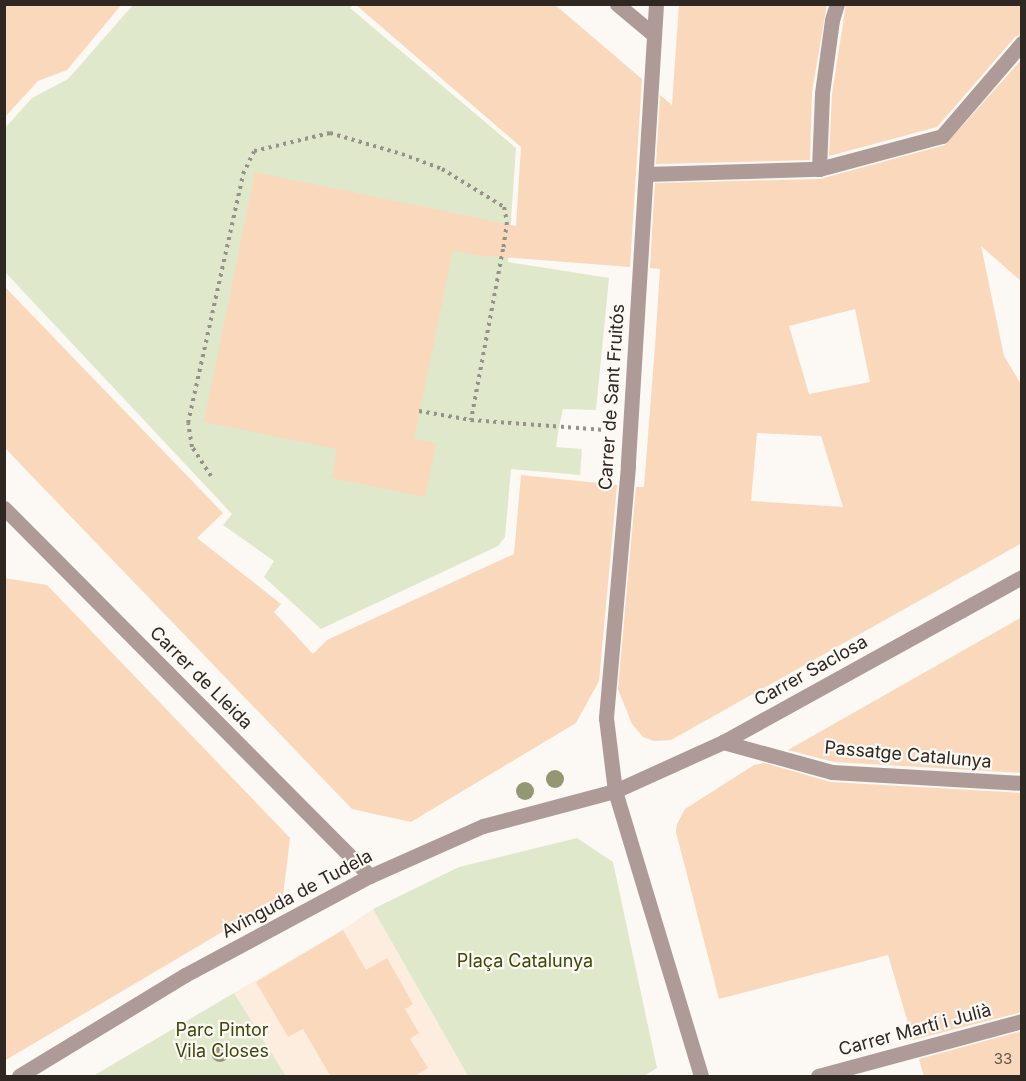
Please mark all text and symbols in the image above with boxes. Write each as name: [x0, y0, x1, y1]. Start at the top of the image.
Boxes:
street label: Carrer de Sant Fruitós: [595, 303, 629, 491]
street label: Carrer de Lleida: [145, 622, 257, 734]
street label: Carrer Saclosa: [751, 631, 871, 711]
street label: Passatge Catalunya: [823, 737, 993, 773]
street label: Avinguda de Tudela: [218, 845, 376, 943]
park label: Plaça Catalunya: [457, 950, 593, 972]
street label: Carrer Martí i Julià: [836, 999, 994, 1061]
park label: Parc Pintor Vila Closes: [175, 1020, 269, 1062]
house number: 33: [994, 1050, 1012, 1068]

